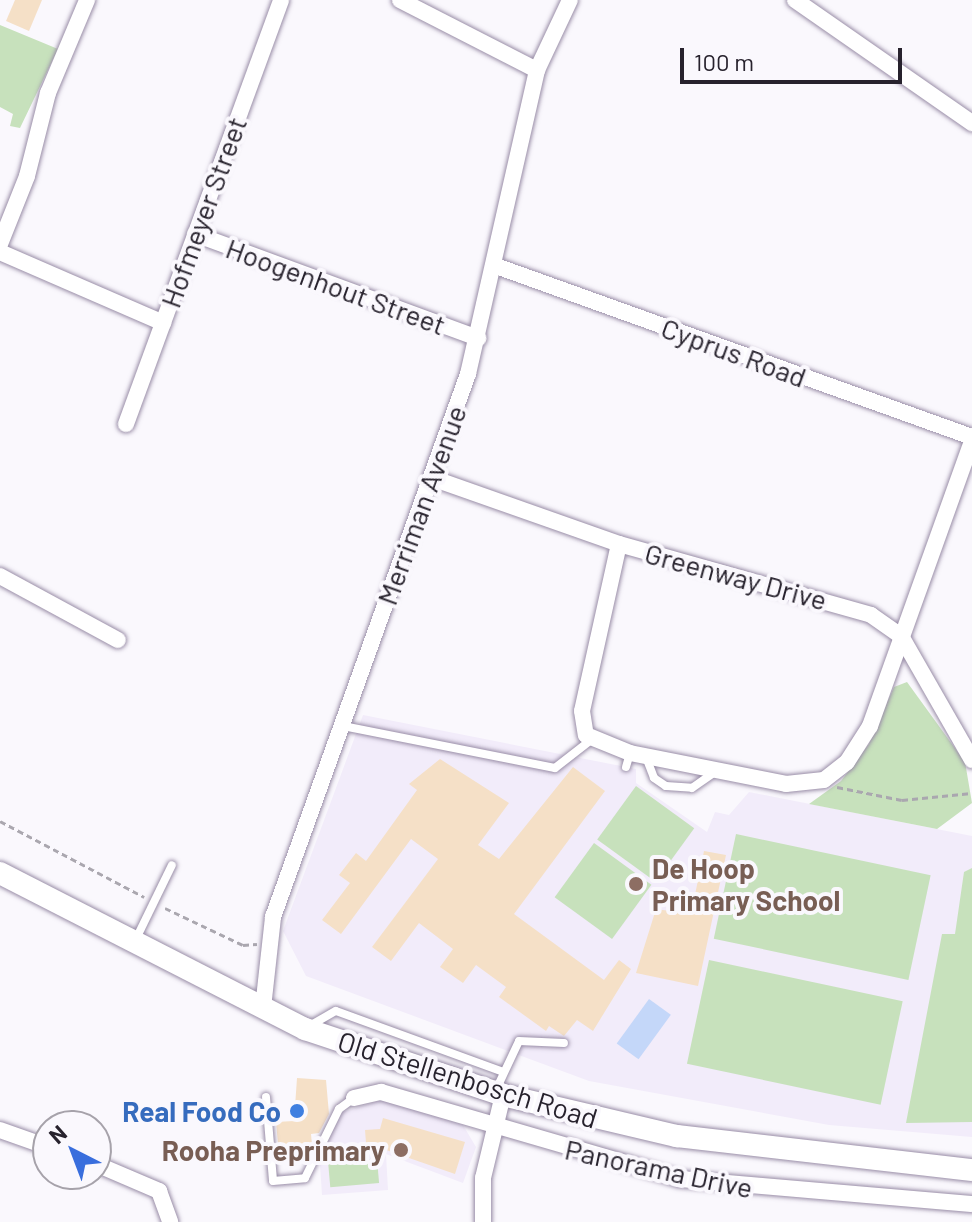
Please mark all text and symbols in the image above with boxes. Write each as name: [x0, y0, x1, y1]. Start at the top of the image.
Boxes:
scale bar: [684, 32, 906, 82]
text: 100 m: [694, 47, 754, 76]
street label: Hofmeyer Street: [153, 112, 253, 312]
street label: Hoogenhout Street: [222, 231, 450, 341]
street label: Cyprus Road: [657, 310, 811, 394]
street label: Merriman Avenue: [369, 401, 473, 609]
street label: Greenway Drive: [641, 536, 831, 616]
place label: De Hoop Primary School: [652, 851, 840, 917]
marker: De Hoop Primary School: [627, 875, 645, 893]
street label: Old Stellenbosch Road: [334, 1024, 602, 1134]
place label: Real Food Co: [122, 1094, 281, 1128]
marker: Real Food Co: [288, 1102, 306, 1120]
north arrow: [32, 1110, 112, 1190]
text: N: [43, 1119, 71, 1148]
street label: Panorama Drive: [562, 1132, 756, 1204]
place label: Rooha Preprimary: [162, 1133, 385, 1167]
marker: Rooha Preprimary: [392, 1141, 410, 1159]

